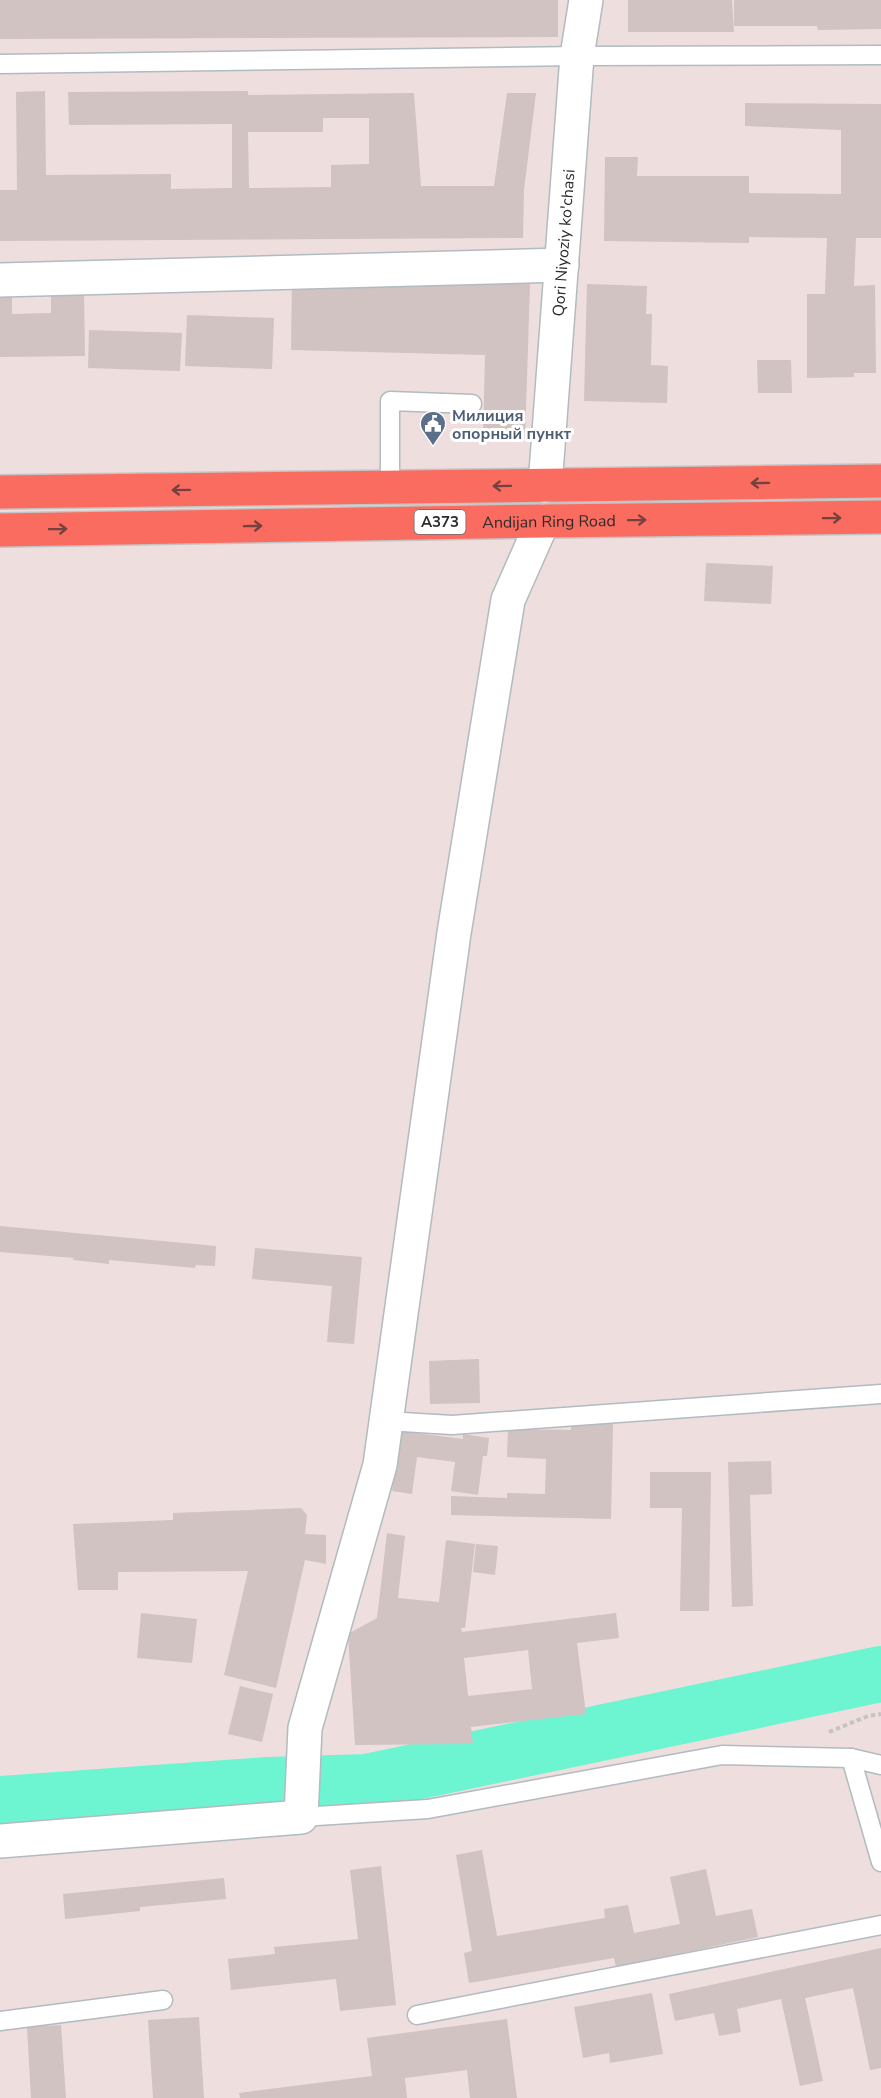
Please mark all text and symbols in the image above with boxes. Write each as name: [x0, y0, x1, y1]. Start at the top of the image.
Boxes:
street label: Qori Niyoziy ko'chasi: [548, 168, 581, 317]
place label: Милиция опорный пункт: [452, 405, 572, 445]
public building icon: Милиция опорный пункт: [418, 409, 448, 447]
one-way arrow: [750, 477, 770, 489]
one-way arrow: [492, 480, 512, 492]
one-way arrow: [171, 484, 191, 496]
road number: A373: [414, 510, 466, 534]
street label: Andijan Ring Road: [482, 510, 616, 534]
one-way arrow: [822, 512, 842, 524]
one-way arrow: [627, 514, 647, 526]
one-way arrow: [243, 520, 263, 532]
one-way arrow: [48, 523, 68, 535]

